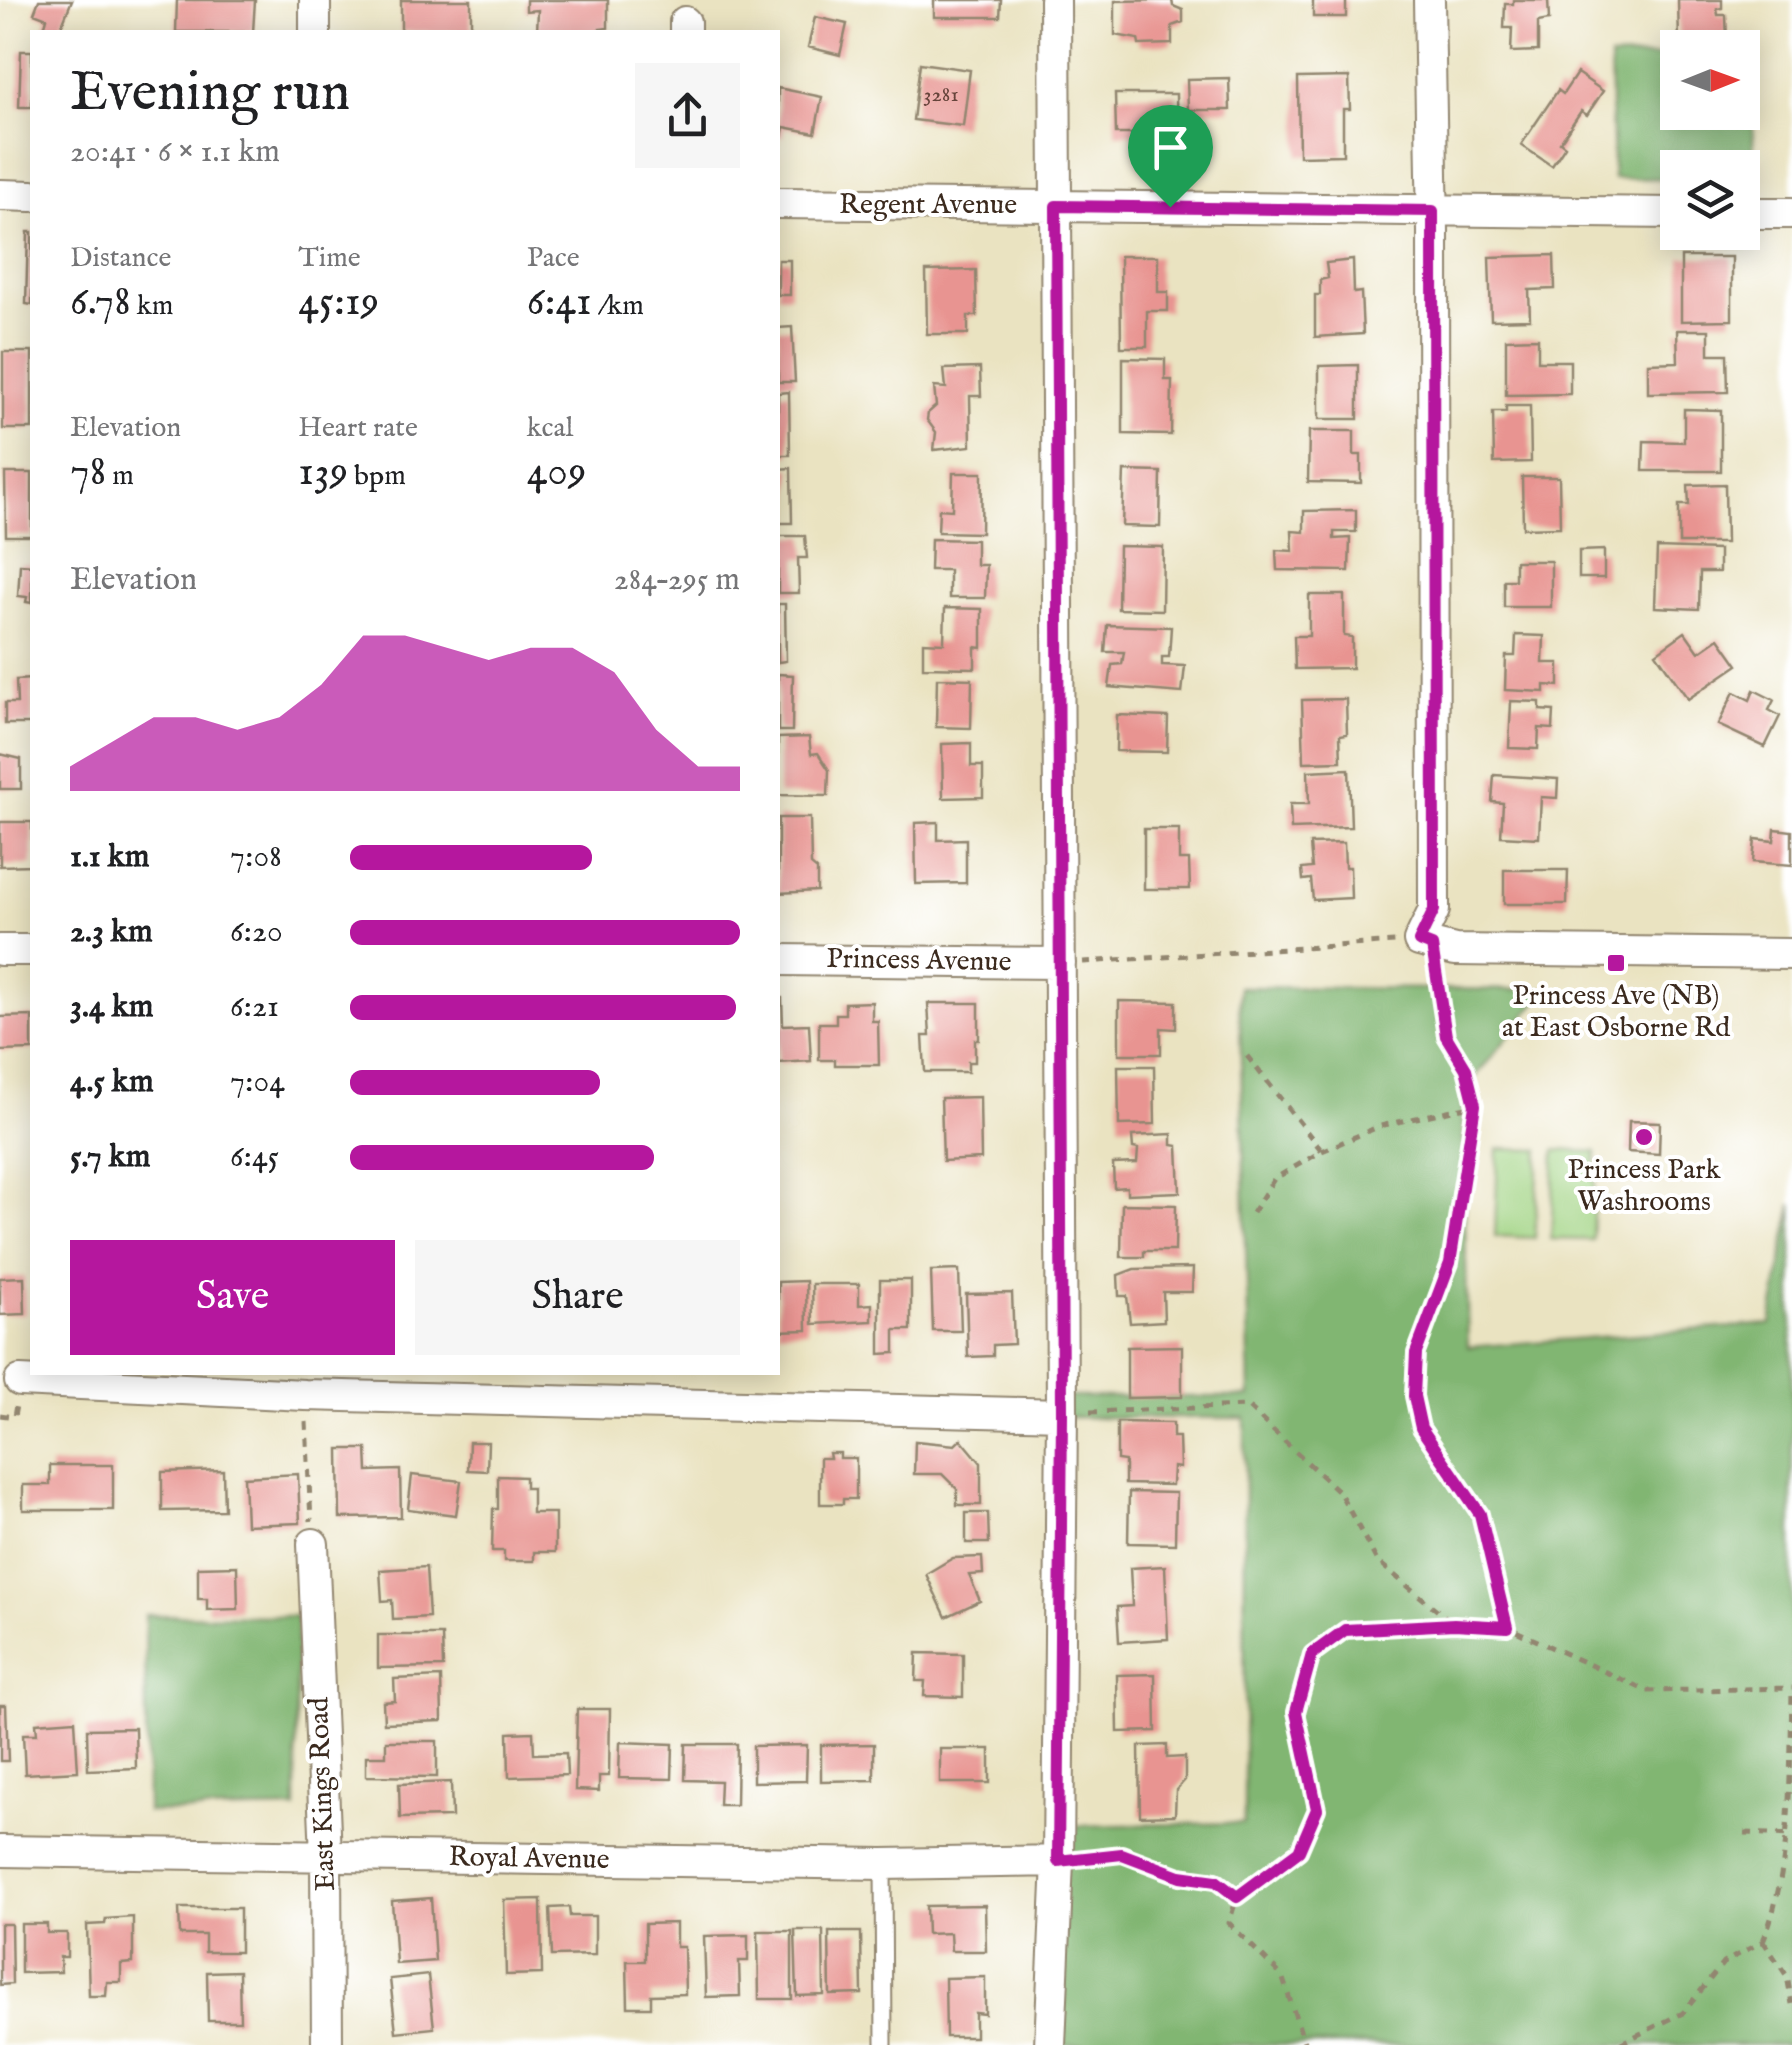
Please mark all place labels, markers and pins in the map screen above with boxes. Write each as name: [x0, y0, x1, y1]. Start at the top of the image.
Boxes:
pin: [1128, 105, 1213, 208]
marker: Princess Ave (NB) at East Osborne Rd: [1605, 952, 1627, 974]
place label: Princess Ave (NB) at East Osborne Rd: [1502, 979, 1730, 1046]
marker: Princess Park Washrooms: [1633, 1126, 1655, 1148]
place label: Princess Park Washrooms: [1568, 1153, 1721, 1220]

